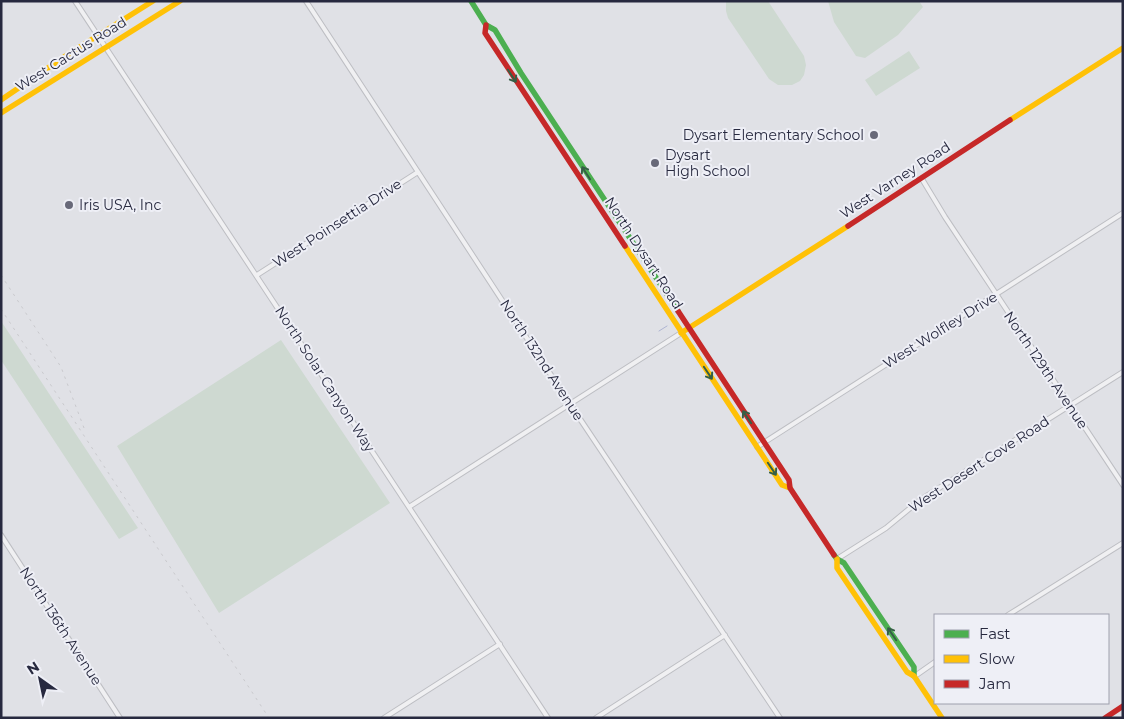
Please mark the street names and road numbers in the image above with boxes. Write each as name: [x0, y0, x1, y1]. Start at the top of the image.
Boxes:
street label: West Cactus Road: [12, 13, 130, 95]
street label: West Varney Road: [836, 138, 954, 222]
street label: West Poinsettia Drive: [269, 175, 405, 271]
street label: North Dysart Road: [601, 193, 687, 313]
street label: West Wolfley Drive: [879, 288, 1001, 372]
street label: North 132nd Avenue: [496, 296, 588, 424]
street label: North Solar Canyon Way: [271, 303, 379, 456]
street label: North 129th Avenue: [1000, 308, 1092, 432]
street label: West Desert Cove Road: [905, 412, 1053, 516]
street label: North 136th Avenue: [16, 564, 106, 688]

